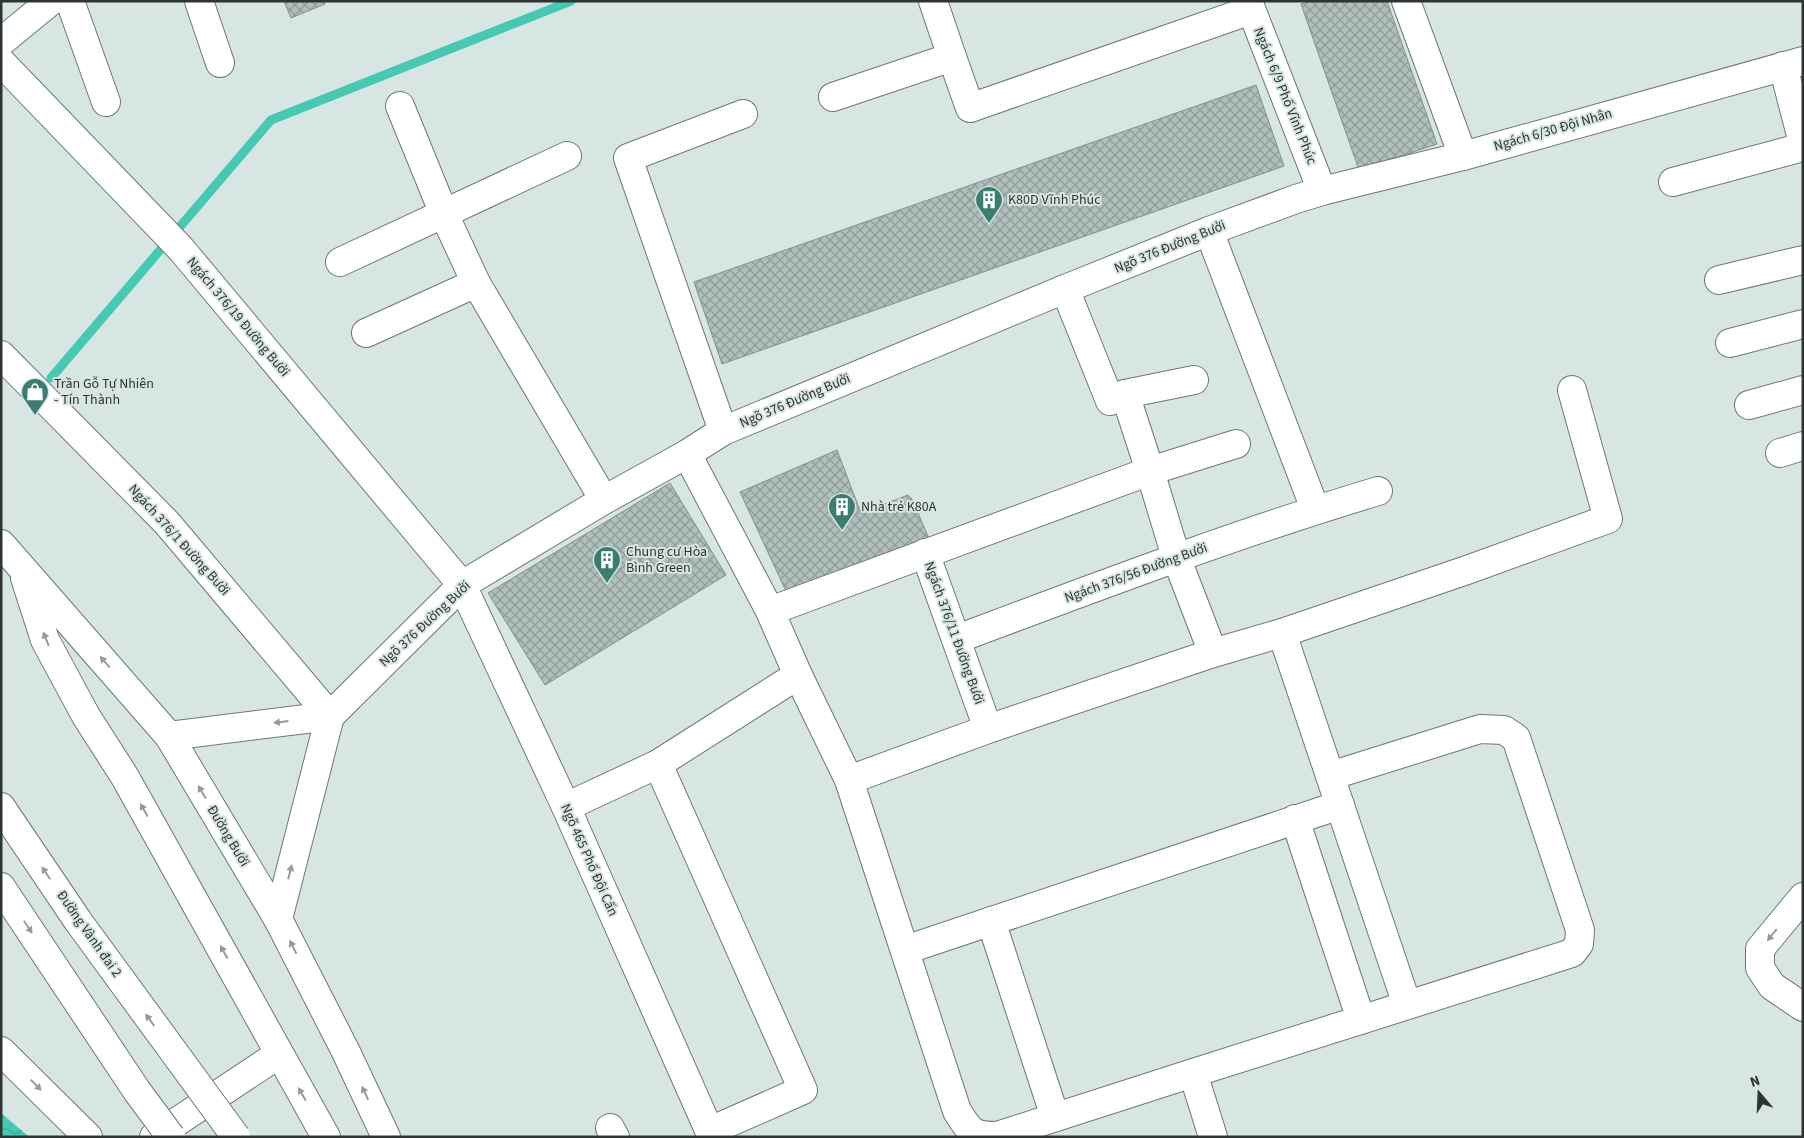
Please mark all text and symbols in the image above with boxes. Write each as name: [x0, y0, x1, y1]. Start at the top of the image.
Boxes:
street label: Ngách 6/9 Phố Vĩnh Phúc: [1248, 24, 1322, 168]
street label: Ngách 6/30 Đội Nhân: [1491, 104, 1615, 156]
building icon: K80D Vĩnh Phúc: [974, 185, 1004, 224]
place label: K80D Vĩnh Phúc: [1008, 190, 1101, 210]
street label: Ngõ 376 Đường Bưởi: [1111, 216, 1229, 278]
street label: Ngách 376/19 Đường Bưởi: [182, 253, 294, 381]
street label: Ngõ 376 Đường Bưởi: [737, 369, 853, 433]
place label: Trần Gỗ Tự Nhiên - Tín Thành: [54, 374, 154, 410]
shop icon: Trần Gỗ Tự Nhiên - Tín Thành: [20, 377, 50, 416]
street label: Ngách 376/1 Đường Bưởi: [123, 480, 235, 600]
building icon: Nhà trẻ K80A: [827, 492, 857, 531]
place label: Nhà trẻ K80A: [861, 497, 937, 517]
street label: Ngách 376/56 Đường Bưởi: [1062, 538, 1210, 608]
place label: Chung cư Hòa Bình Green: [626, 542, 707, 578]
building icon: Chung cư Hòa Bình Green: [592, 545, 622, 584]
street label: Ngách 376/11 Đường Bưởi: [919, 559, 989, 707]
street label: Ngõ 376 Đường Bưởi: [375, 576, 475, 672]
one-way arrow: [41, 632, 49, 646]
one-way arrow: [99, 657, 111, 669]
one-way arrow: [273, 718, 289, 726]
one-way arrow: [198, 785, 207, 798]
street label: Đường Bưởi: [202, 801, 254, 871]
street label: Ngõ 465 Phố Đội Cấn: [555, 801, 623, 919]
one-way arrow: [140, 803, 148, 818]
one-way arrow: [286, 864, 294, 879]
one-way arrow: [41, 867, 51, 880]
street label: Đường Vành đai 2: [52, 887, 126, 981]
one-way arrow: [23, 921, 33, 934]
one-way arrow: [1767, 928, 1778, 941]
one-way arrow: [288, 940, 296, 954]
one-way arrow: [219, 945, 228, 959]
one-way arrow: [145, 1013, 155, 1027]
north arrow: [1734, 1068, 1784, 1118]
text: N: [1747, 1071, 1763, 1093]
one-way arrow: [30, 1079, 42, 1091]
one-way arrow: [361, 1086, 369, 1100]
one-way arrow: [298, 1087, 306, 1102]

